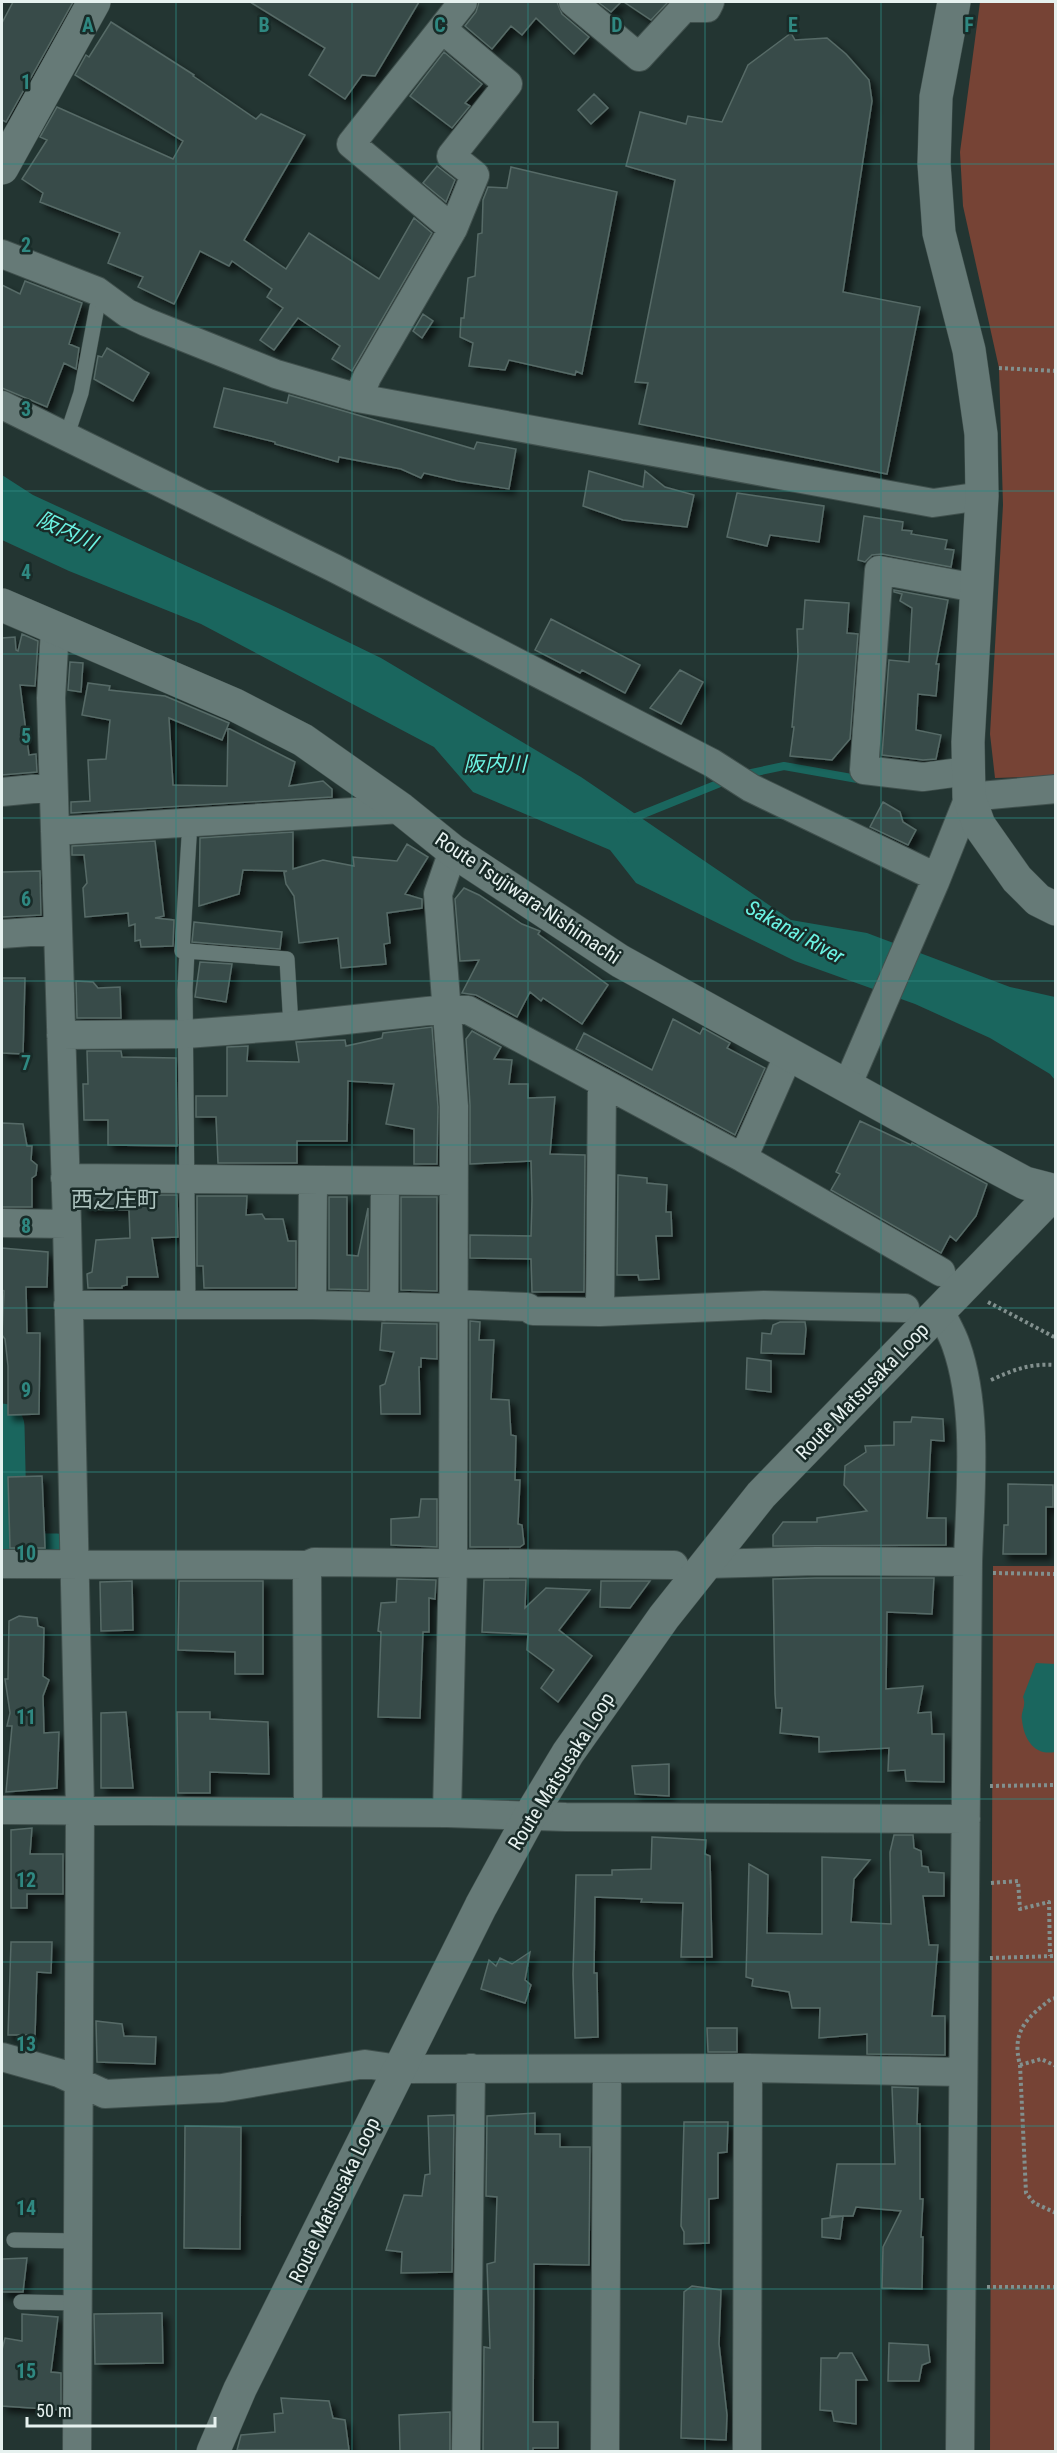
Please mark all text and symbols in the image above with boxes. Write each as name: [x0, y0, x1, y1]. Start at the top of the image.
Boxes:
text: A: [82, 13, 94, 37]
text: B: [258, 13, 270, 37]
text: C: [434, 13, 446, 37]
text: D: [611, 13, 623, 37]
text: E: [788, 13, 798, 37]
text: F: [964, 13, 974, 37]
text: 1: [21, 70, 31, 94]
text: 2: [21, 233, 31, 257]
text: 3: [21, 397, 31, 421]
water label: 阪内川: [33, 507, 102, 556]
text: 4: [21, 560, 31, 584]
text: 5: [21, 724, 31, 748]
water label: 阪内川: [464, 752, 528, 776]
street label: Route Tsujiwara-Nishimachi: [431, 827, 625, 969]
text: 6: [21, 887, 31, 911]
water label: Sakanai River: [742, 895, 849, 969]
text: 7: [21, 1051, 31, 1075]
district label: 西之庄町: [71, 1187, 159, 1212]
text: 8: [21, 1214, 31, 1238]
street label: Route Matsusaka Loop: [791, 1318, 933, 1464]
text: 9: [21, 1378, 31, 1402]
text: 10: [16, 1541, 36, 1565]
street label: Route Matsusaka Loop: [503, 1688, 619, 1854]
text: 11: [16, 1705, 36, 1729]
text: 12: [16, 1868, 36, 1892]
text: 13: [16, 2032, 36, 2056]
street label: Route Matsusaka Loop: [284, 2113, 384, 2287]
text: 14: [16, 2196, 36, 2220]
text: 15: [16, 2359, 36, 2383]
scale bar: [27, 2390, 214, 2428]
text: 50 m: [36, 2400, 71, 2421]

